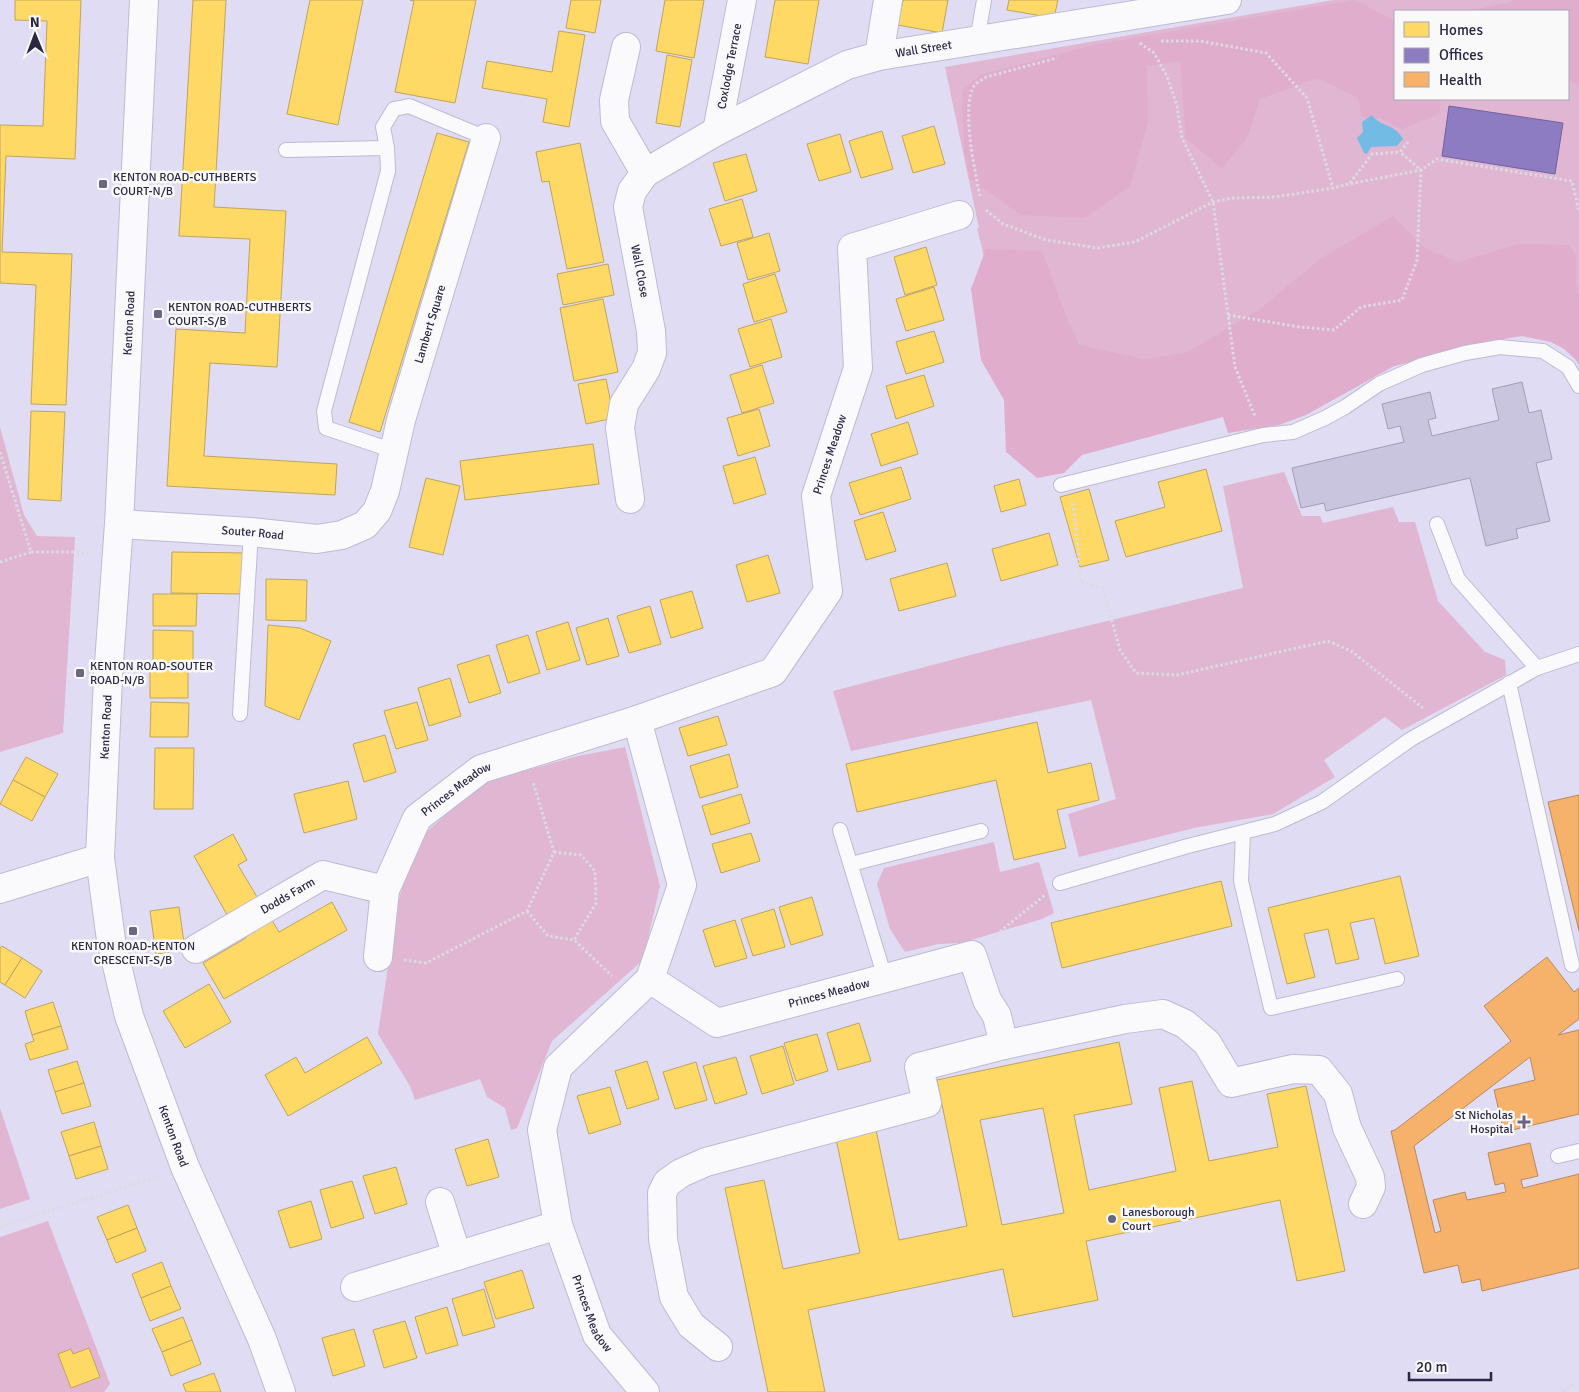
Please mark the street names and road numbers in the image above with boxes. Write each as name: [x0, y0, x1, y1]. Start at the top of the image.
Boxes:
street label: Coxlodge Terrace: [714, 22, 745, 110]
street label: Wall Street: [895, 37, 953, 61]
street label: Wall Close: [627, 243, 652, 299]
street label: Lambert Square: [411, 283, 449, 365]
street label: Kenton Road: [120, 290, 139, 356]
street label: Princes Meadow: [810, 412, 850, 497]
street label: Souter Road: [221, 523, 285, 543]
street label: Kenton Road: [97, 694, 116, 760]
street label: Princes Meadow: [418, 759, 493, 820]
street label: Dodds Farm: [258, 874, 318, 918]
street label: Princes Meadow: [787, 976, 872, 1012]
street label: Kenton Road: [155, 1103, 191, 1169]
street label: Princes Meadow: [568, 1273, 615, 1356]

